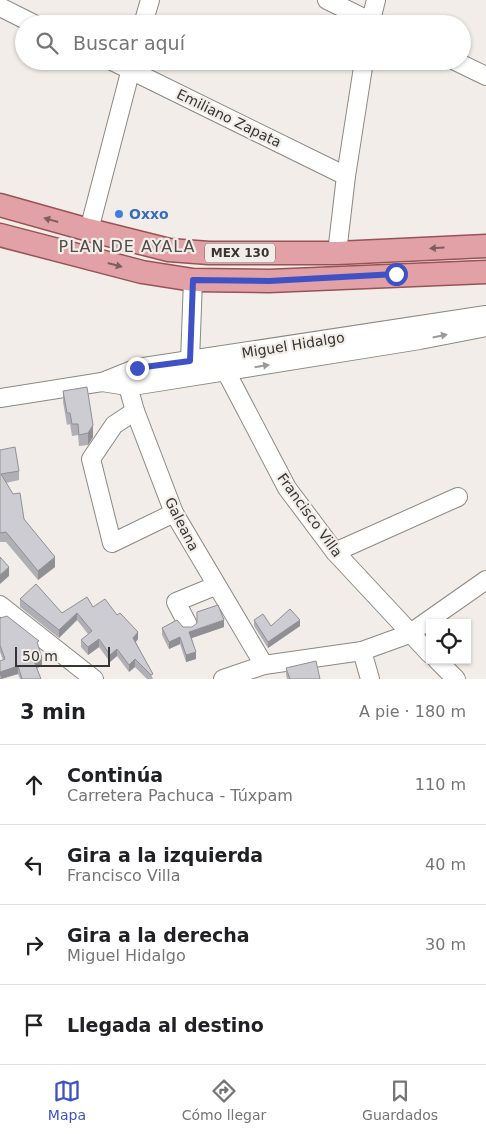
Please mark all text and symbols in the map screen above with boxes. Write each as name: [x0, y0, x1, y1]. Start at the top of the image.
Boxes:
search box: [15, 15, 471, 70]
icon: search: [33, 29, 61, 57]
text: Buscar aquí: [73, 32, 185, 54]
street label: Emiliano Zapata: [174, 86, 284, 150]
place label: Oxxo: [129, 206, 169, 222]
marker: Oxxo: [113, 208, 125, 220]
one-way arrow: [44, 215, 59, 223]
district label: PLAN DE AYALA: [59, 237, 195, 256]
road number: MEX 130: [205, 244, 275, 262]
one-way arrow: [429, 245, 445, 253]
one-way arrow: [107, 261, 122, 269]
route start: [385, 263, 408, 286]
street label: Miguel Hidalgo: [240, 329, 346, 361]
one-way arrow: [432, 332, 448, 340]
route end: [126, 357, 149, 380]
one-way arrow: [255, 362, 271, 370]
street label: Francisco Villa: [274, 470, 346, 560]
street label: Galeana: [162, 495, 202, 553]
map controls: [426, 619, 471, 664]
button: locate: [426, 619, 471, 664]
scale bar: [15, 644, 110, 667]
text: 50 m: [22, 648, 58, 664]
text: 3 min: [20, 700, 86, 724]
text: A pie · 180 m: [359, 702, 466, 721]
text: Continúa: [67, 764, 163, 786]
icon: ahead: [20, 771, 48, 799]
text: 110 m: [415, 775, 466, 794]
text: Carretera Pachuca - Túxpam: [67, 786, 293, 805]
text: Gira a la izquierda: [67, 844, 263, 866]
icon: left: [20, 851, 48, 879]
text: 40 m: [425, 855, 466, 874]
text: Francisco Villa: [67, 866, 181, 885]
text: Gira a la derecha: [67, 924, 250, 946]
icon: right: [20, 931, 48, 959]
text: 30 m: [425, 935, 466, 954]
text: Miguel Hidalgo: [67, 946, 186, 965]
icon: arrive: [20, 1011, 48, 1039]
text: Llegada al destino: [67, 1014, 264, 1036]
tab: Mapa: [48, 1077, 86, 1123]
tab: Cómo llegar: [182, 1077, 266, 1123]
tab: Guardados: [362, 1077, 438, 1123]

